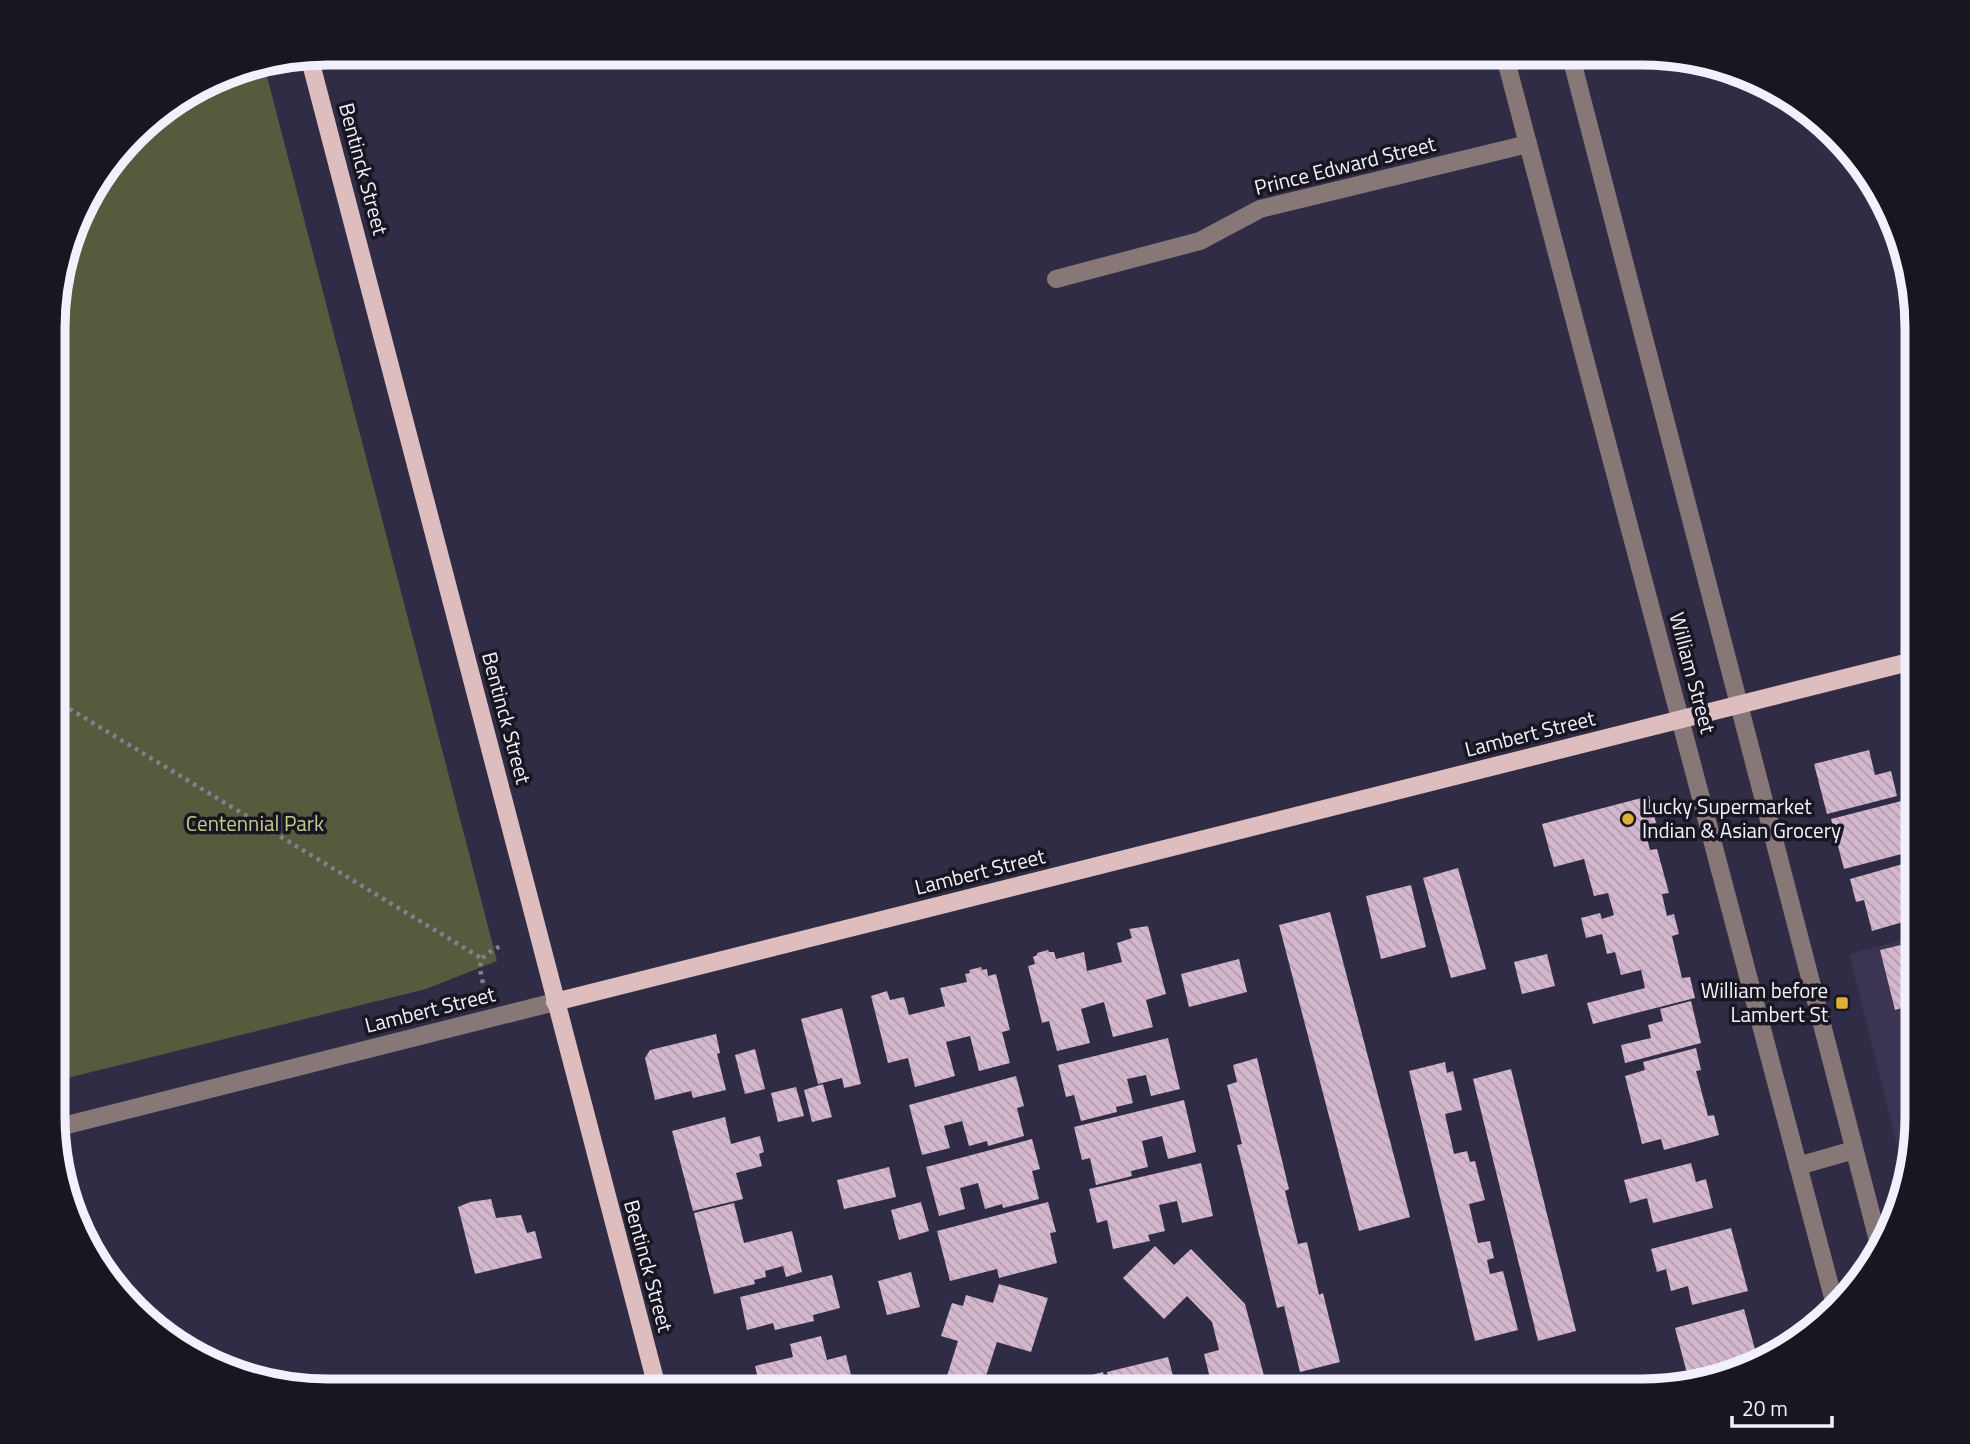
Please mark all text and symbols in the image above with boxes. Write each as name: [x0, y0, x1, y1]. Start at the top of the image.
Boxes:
street label: Bentinck Street: [331, 99, 397, 239]
street label: Prince Edward Street: [1251, 127, 1439, 203]
street label: William Street: [1661, 609, 1725, 738]
street label: Bentinck Street: [474, 648, 540, 788]
street label: Lambert Street: [1461, 701, 1599, 765]
place label: Lucky Supermarket Indian & Asian Grocery: [1642, 790, 1841, 846]
park label: Centennial Park: [186, 807, 324, 839]
marker: Lucky Supermarket Indian & Asian Grocery: [1620, 811, 1636, 827]
street label: Lambert Street: [911, 839, 1049, 903]
place label: William before Lambert St: [1701, 974, 1829, 1030]
street label: Lambert Street: [361, 977, 499, 1041]
marker: William before Lambert St: [1834, 995, 1850, 1011]
street label: Bentinck Street: [616, 1196, 682, 1336]
scale bar: [1732, 1384, 1832, 1428]
text: 20 m: [1742, 1392, 1788, 1424]

